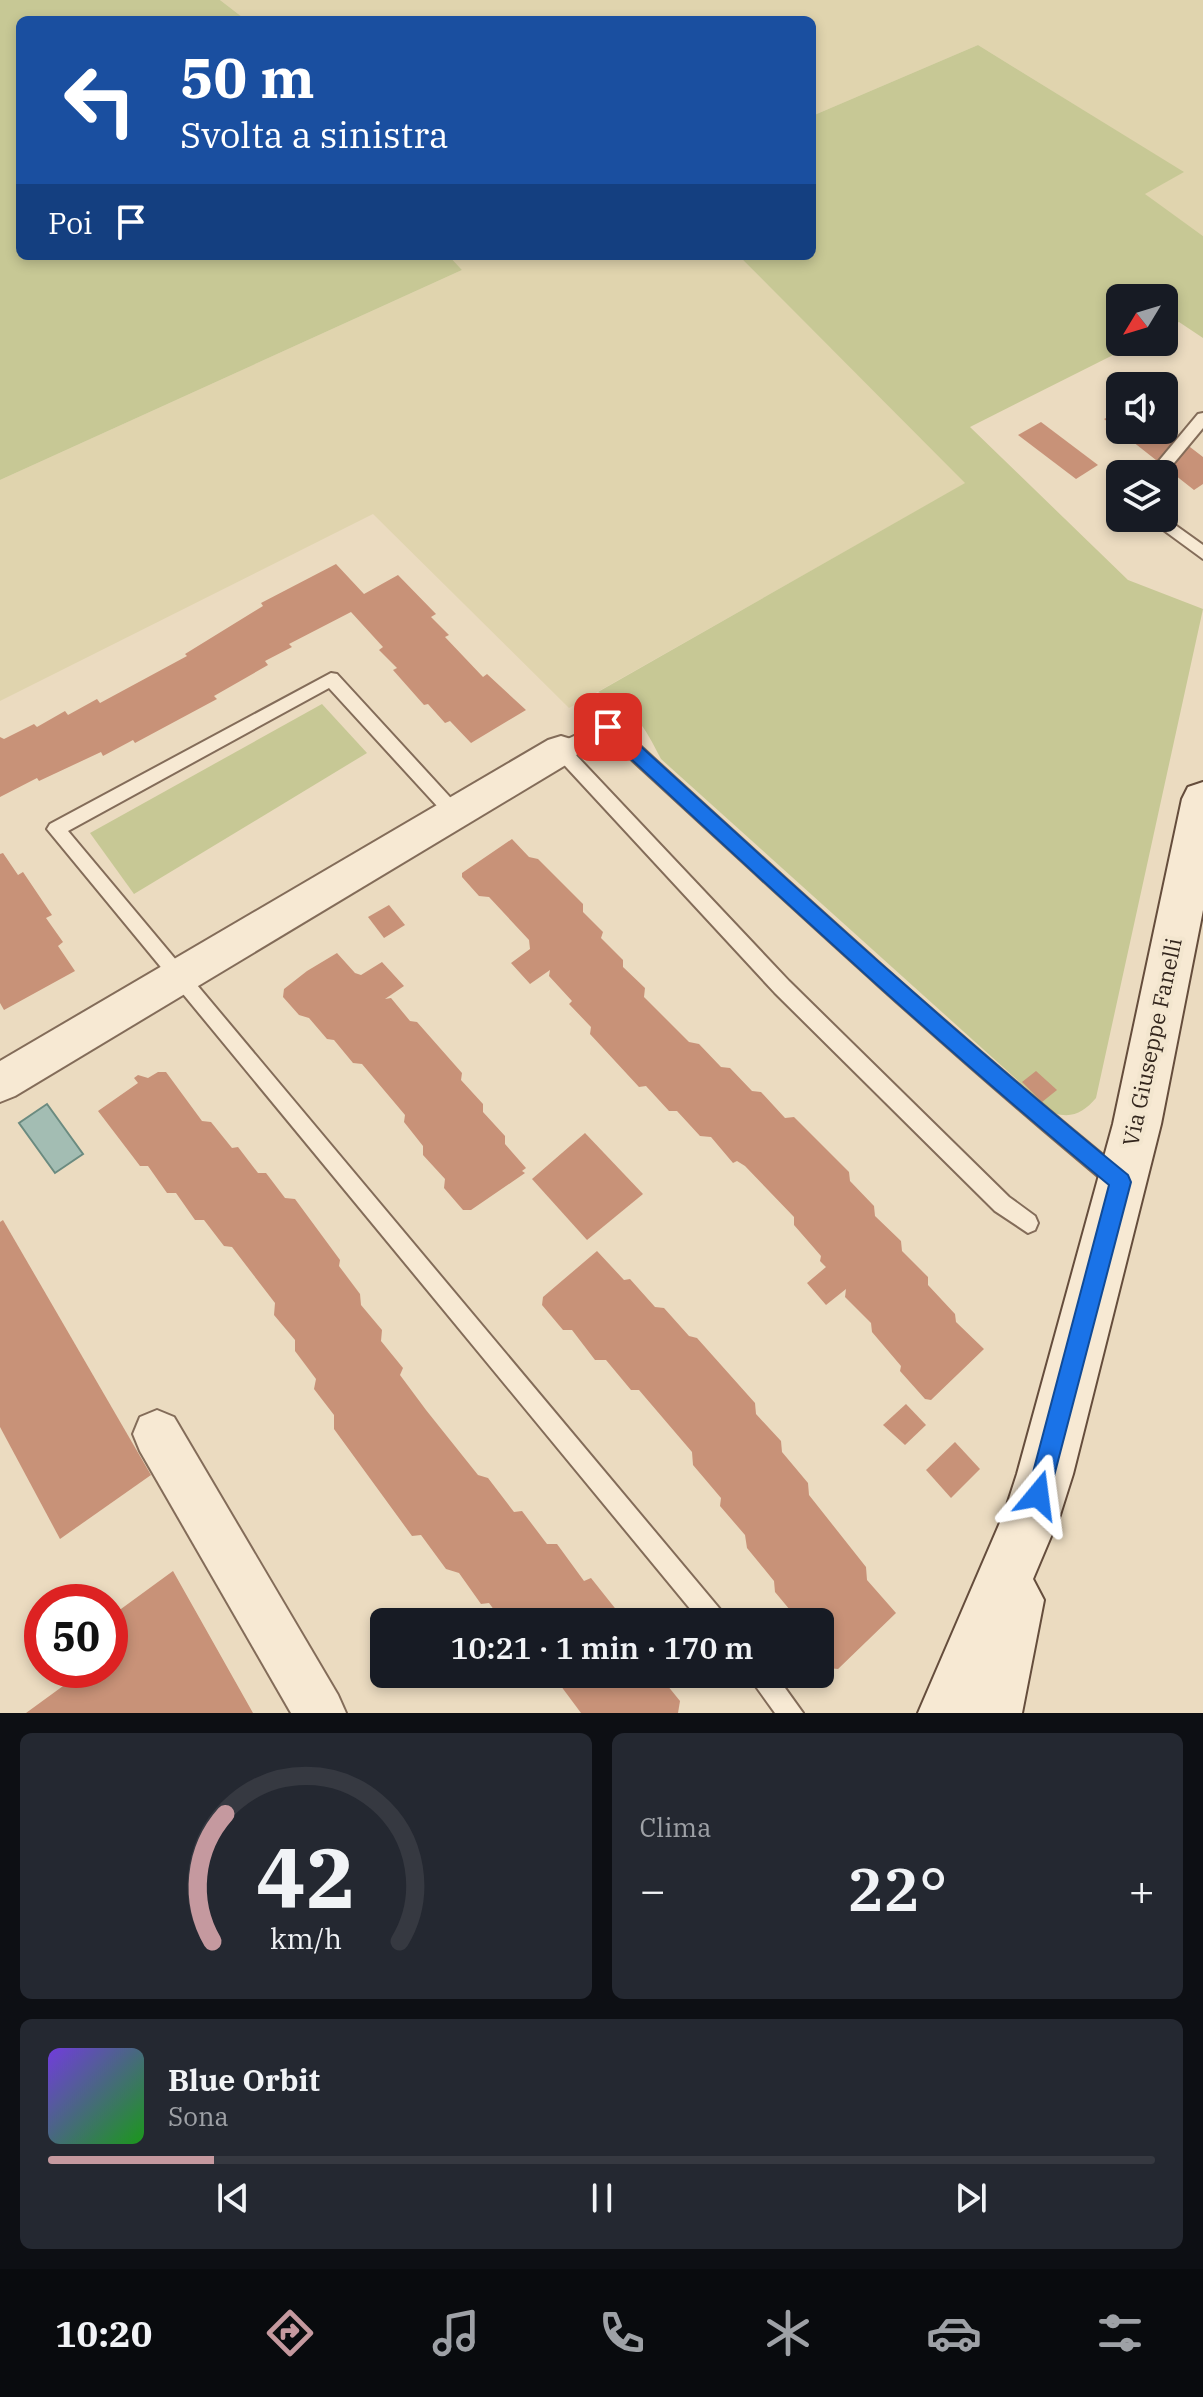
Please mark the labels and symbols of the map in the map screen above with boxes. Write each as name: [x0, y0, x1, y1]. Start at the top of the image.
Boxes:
north arrow: [1106, 284, 1178, 356]
pin: [574, 693, 642, 761]
street label: Via Giuseppe Fanelli: [1115, 935, 1188, 1149]
position arrow: [996, 1453, 1080, 1537]
speed limit sign: 50: [24, 1584, 128, 1688]

